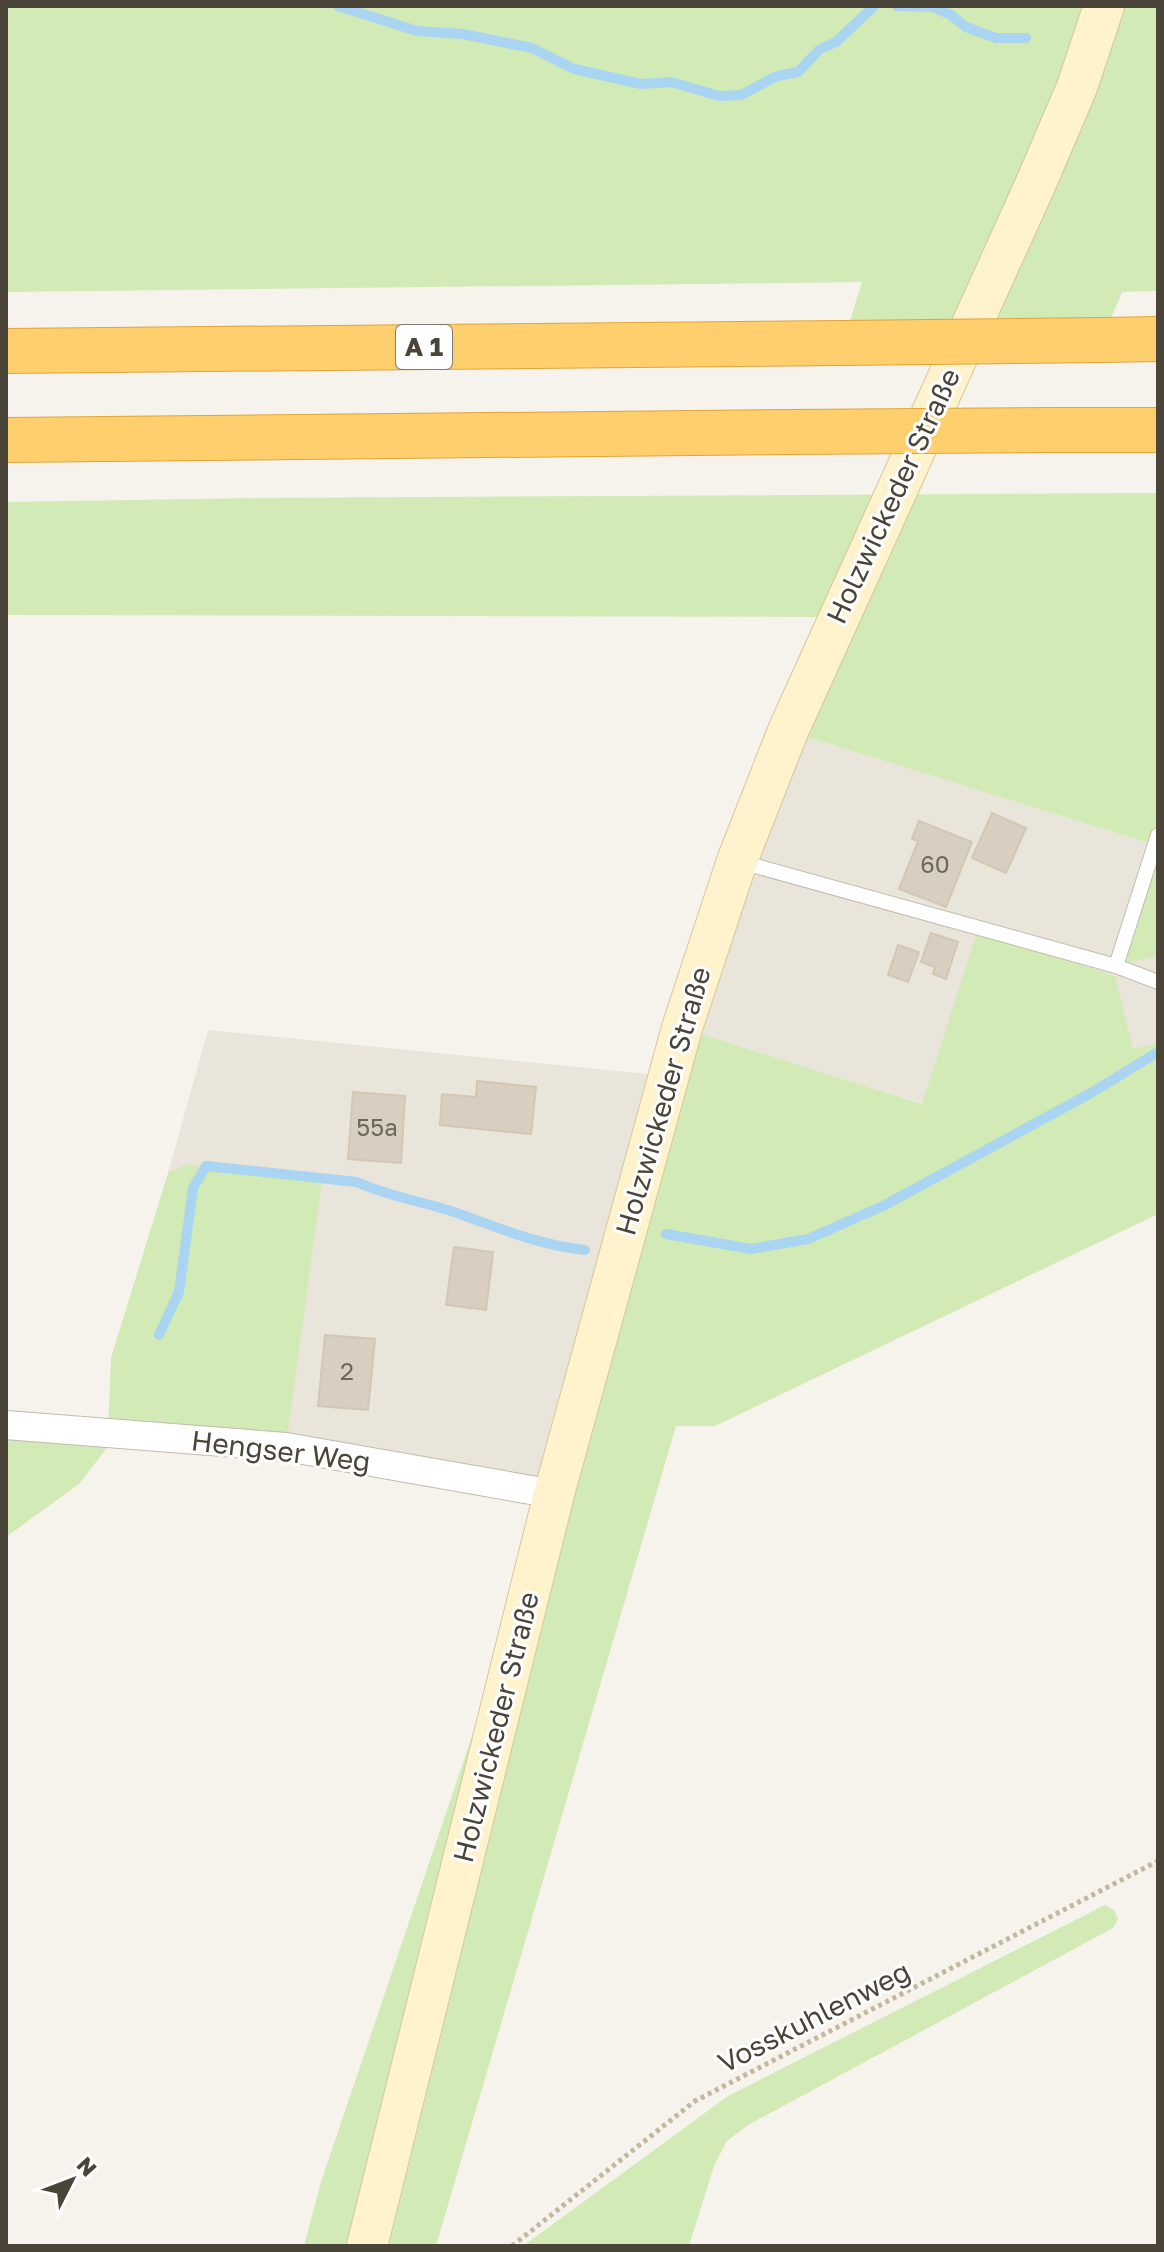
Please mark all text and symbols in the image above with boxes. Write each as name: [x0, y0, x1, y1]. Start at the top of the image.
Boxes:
road number: A 1: [396, 325, 452, 369]
street label: Holzwickeder Straße: [819, 363, 966, 629]
house number: 60: [920, 849, 950, 878]
street label: Holzwickeder Straße: [608, 963, 717, 1239]
house number: 55a: [356, 1112, 398, 1141]
house number: 2: [340, 1356, 354, 1385]
street label: Hengser Weg: [190, 1423, 372, 1478]
street label: Holzwickeder Straße: [446, 1588, 545, 1866]
street label: Vosskuhlenweg: [712, 1954, 915, 2079]
north arrow: [32, 2140, 112, 2220]
text: N: [72, 2151, 103, 2182]

